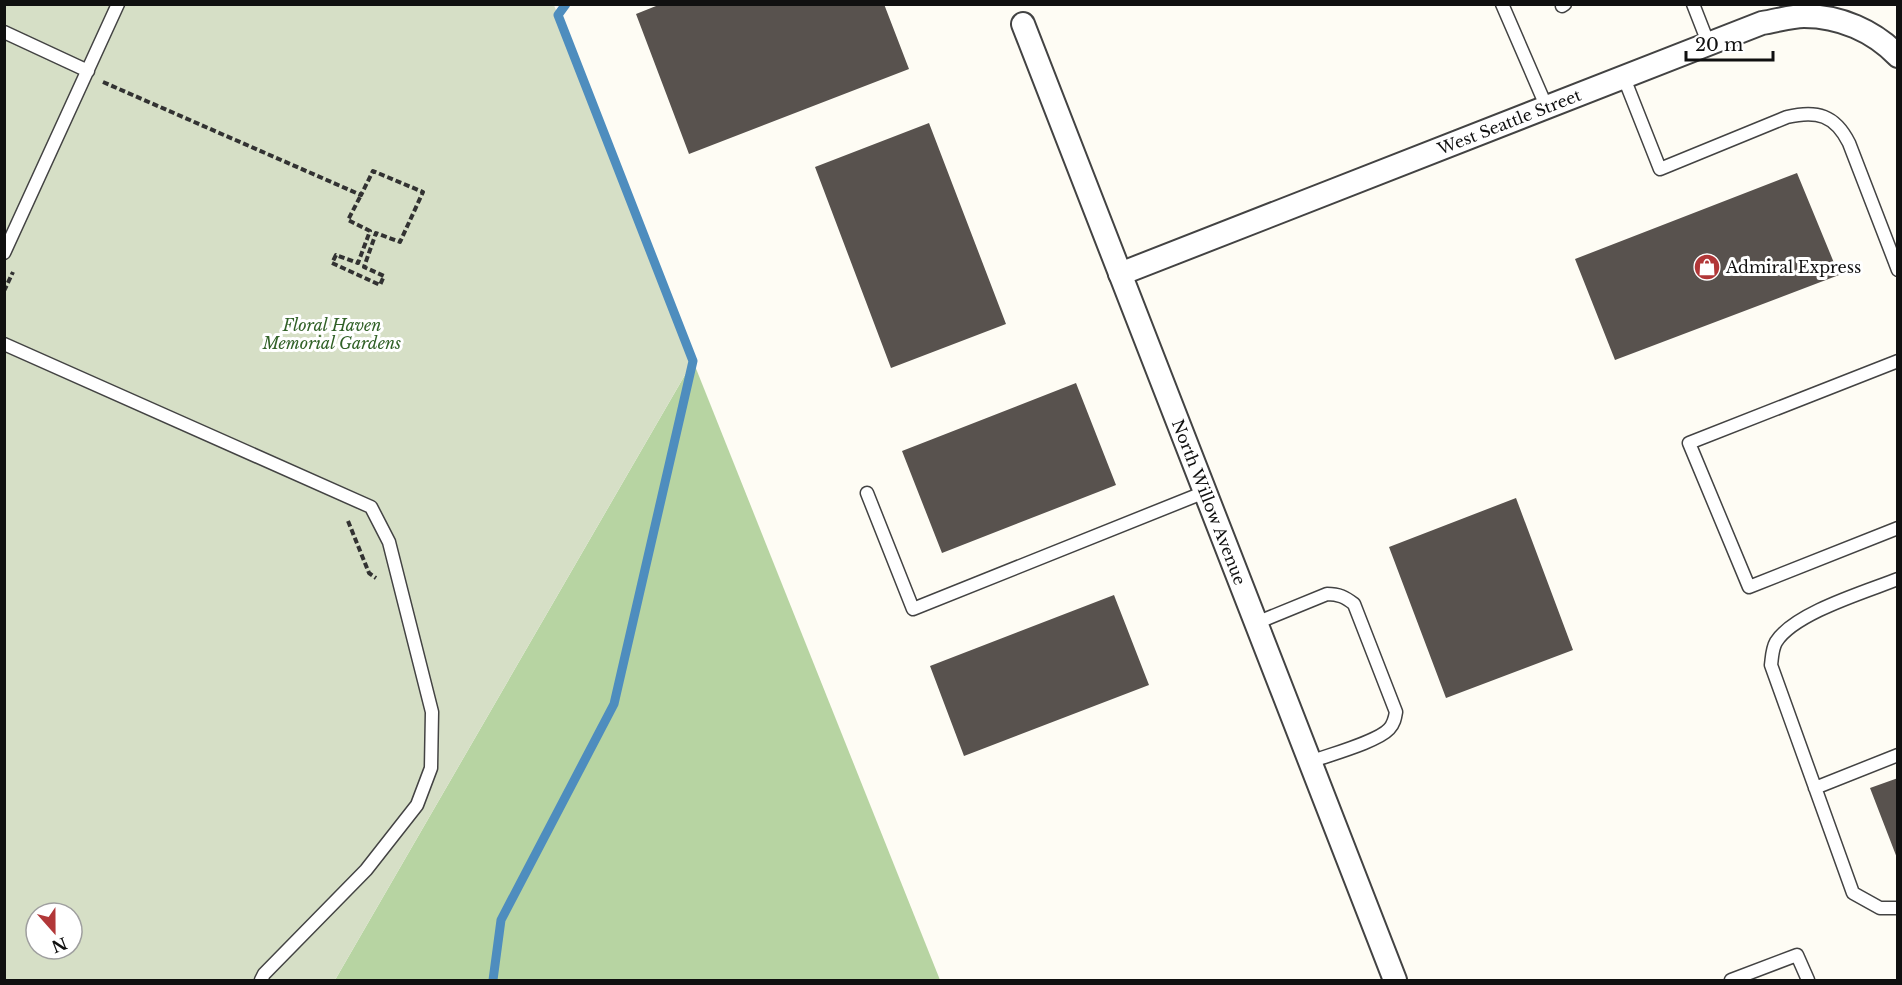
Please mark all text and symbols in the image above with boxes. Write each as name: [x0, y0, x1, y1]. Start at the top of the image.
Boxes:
scale bar: [1686, 24, 1773, 62]
text: 20 m: [1695, 34, 1743, 56]
street label: West Seattle Street: [1434, 85, 1584, 159]
shop icon: Admiral Express: [1692, 252, 1722, 282]
place label: Admiral Express: [1725, 257, 1861, 277]
park label: Floral Haven Memorial Gardens: [262, 315, 401, 353]
street label: North Willow Avenue: [1168, 416, 1250, 588]
north arrow: [24, 901, 84, 961]
text: N: [49, 933, 70, 957]

